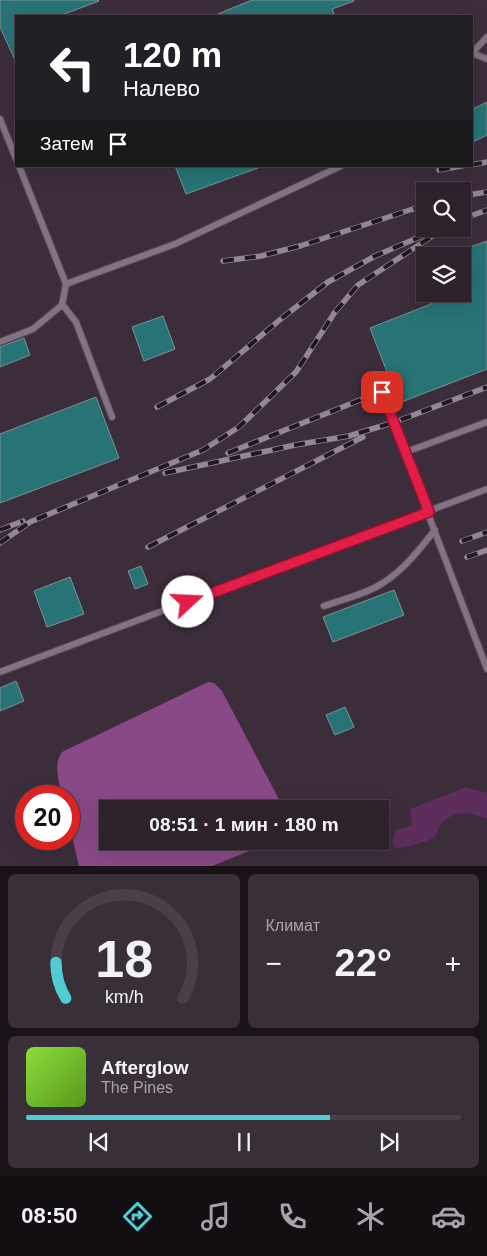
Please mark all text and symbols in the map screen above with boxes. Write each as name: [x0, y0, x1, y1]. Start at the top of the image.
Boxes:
icon: left: [40, 35, 105, 100]
text: 120 m: [123, 35, 222, 74]
text: Налево: [123, 76, 200, 101]
icon: arrive: [104, 130, 132, 158]
text: Затем: [40, 133, 94, 154]
map controls: [416, 182, 471, 302]
button: search: [416, 182, 471, 237]
button: layers: [416, 247, 471, 302]
pin: [361, 371, 403, 413]
icon: arrive: [368, 378, 396, 406]
position arrow: [161, 575, 213, 627]
speed limit sign: 20: [15, 785, 80, 850]
text: 08:51 · 1 мин · 180 m: [149, 814, 339, 835]
text: Климат: [266, 917, 320, 934]
text: 18: [95, 930, 153, 988]
text: 22°: [335, 942, 392, 984]
text: −: [266, 948, 282, 979]
text: +: [445, 948, 461, 979]
text: km/h: [104, 987, 143, 1007]
text: Afterglow: [101, 1057, 189, 1078]
text: The Pines: [101, 1079, 173, 1096]
icon: previous: [85, 1128, 113, 1156]
icon: pause: [230, 1128, 258, 1156]
icon: next: [375, 1128, 403, 1156]
icon: directions: [120, 1199, 155, 1234]
icon: music: [198, 1199, 233, 1234]
icon: phone: [275, 1199, 310, 1234]
icon: climate: [353, 1199, 388, 1234]
icon: car: [431, 1199, 466, 1234]
text: 08:50: [21, 1203, 78, 1228]

